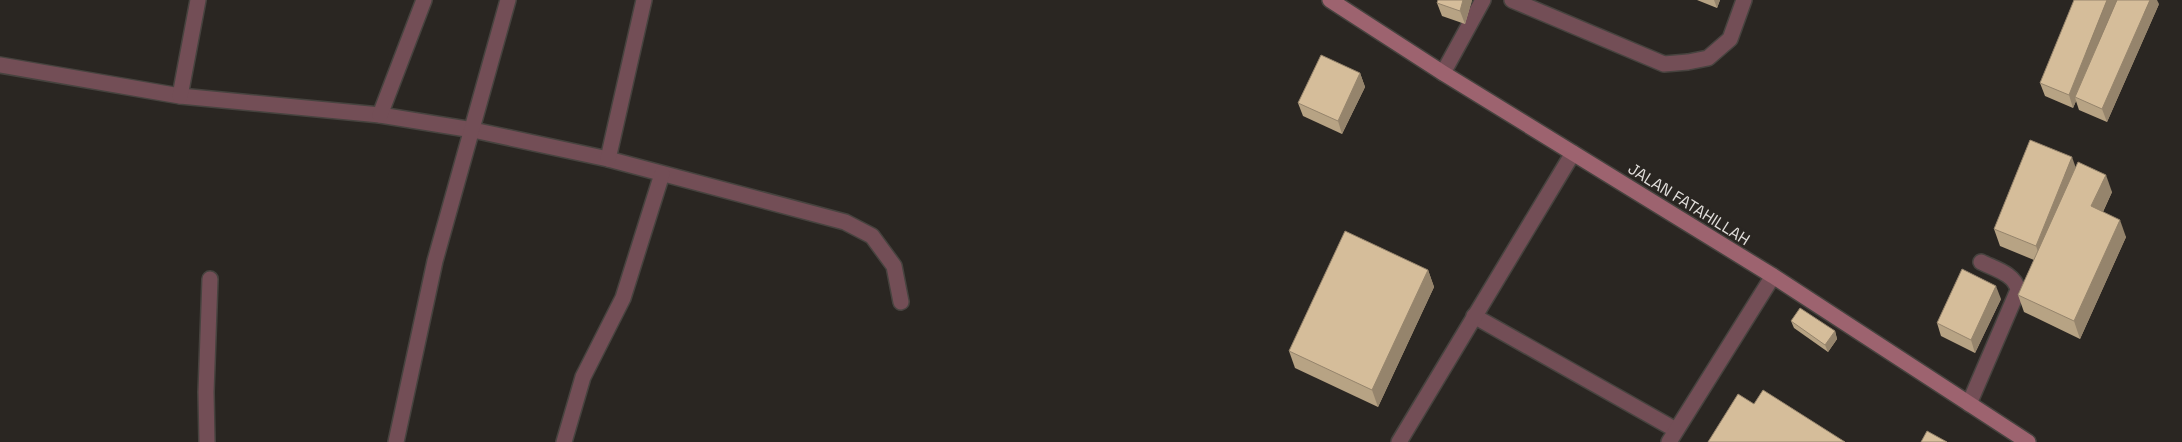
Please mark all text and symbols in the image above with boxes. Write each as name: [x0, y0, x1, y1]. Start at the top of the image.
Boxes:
street label: JALAN FATAHILLAH: [1624, 158, 1754, 250]

